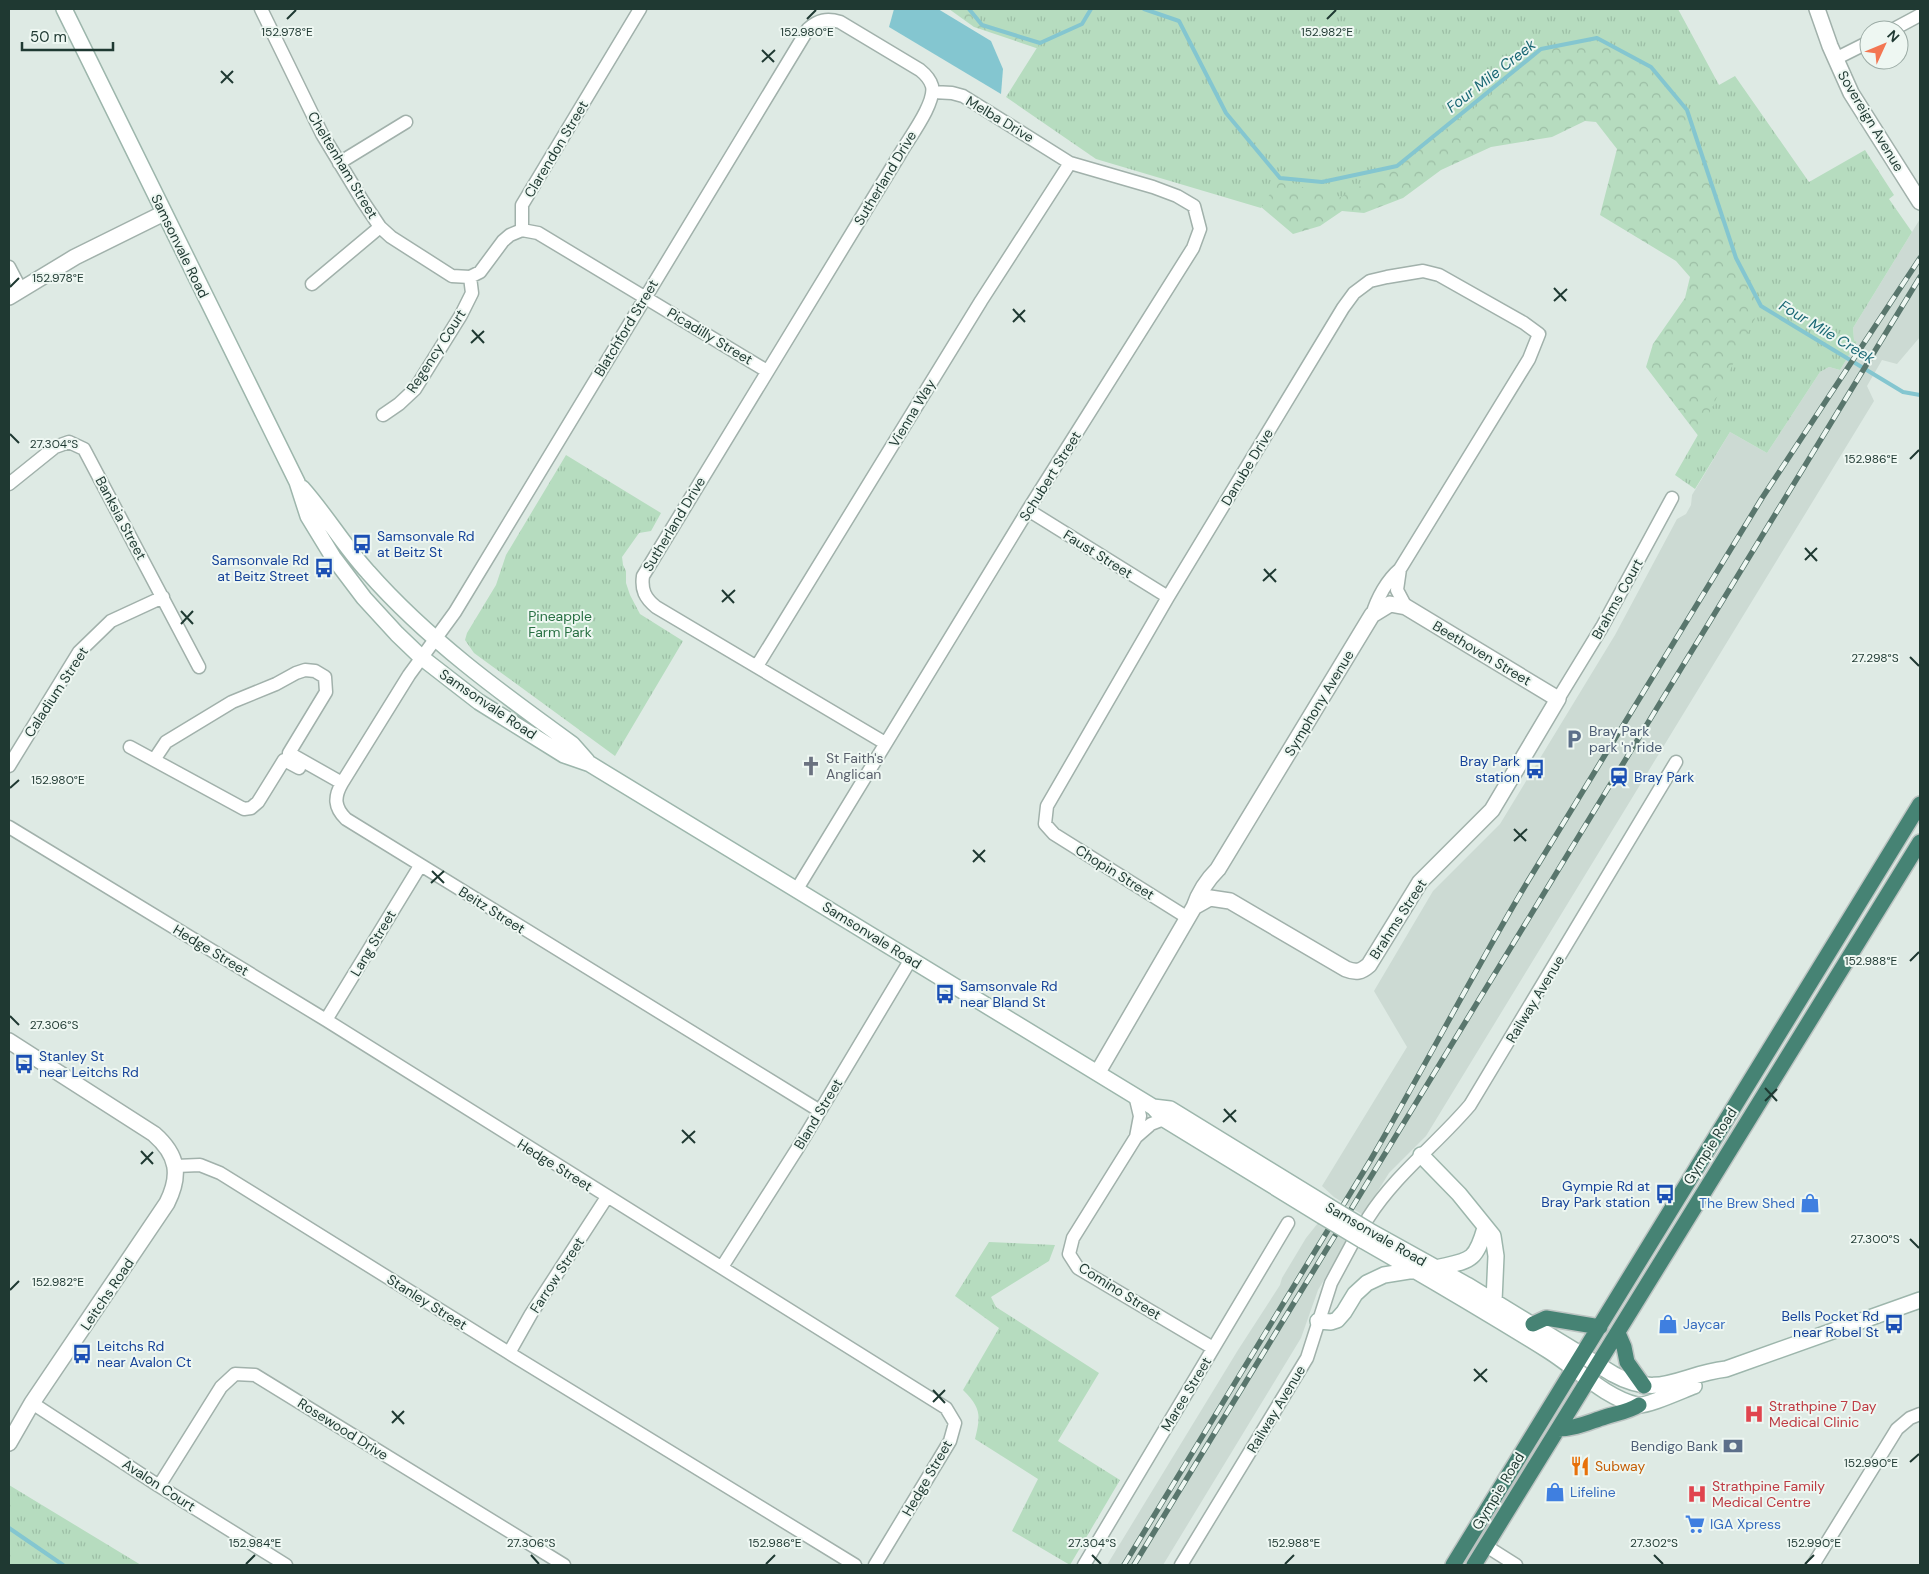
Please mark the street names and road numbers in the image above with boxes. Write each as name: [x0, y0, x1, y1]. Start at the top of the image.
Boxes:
street label: Sovereign Avenue: [1834, 67, 1908, 175]
street label: Melba Drive: [963, 92, 1037, 146]
street label: Clarendon Street: [520, 97, 592, 201]
street label: Cheltenham Street: [304, 108, 382, 222]
street label: Sutherland Drive: [850, 127, 920, 229]
street label: Samsonvale Road: [147, 191, 213, 301]
street label: Blatchford Street: [590, 276, 662, 380]
street label: Picadilly Street: [664, 303, 756, 369]
street label: Regency Court: [402, 306, 470, 396]
street label: Vienna Way: [885, 376, 939, 450]
street label: Danube Drive: [1217, 425, 1277, 509]
street label: Schubert Street: [1015, 428, 1085, 524]
street label: Banksia Street: [91, 473, 151, 563]
street label: Sutherland Drive: [639, 473, 709, 575]
street label: Faust Street: [1060, 526, 1136, 582]
street label: Brahms Court: [1587, 555, 1647, 643]
street label: Beethoven Street: [1429, 616, 1535, 690]
street label: Caladium Street: [20, 643, 92, 741]
street label: Symphony Avenue: [1280, 647, 1358, 759]
street label: Samsonvale Road: [436, 665, 540, 743]
street label: Chopin Street: [1072, 841, 1158, 903]
street label: Brahms Street: [1365, 875, 1431, 963]
street label: Beitz Street: [455, 882, 529, 938]
street label: Samsonvale Road: [819, 897, 925, 973]
street label: Lang Street: [346, 907, 400, 979]
street label: Hedge Street: [170, 920, 252, 980]
street label: Railway Avenue: [1502, 952, 1568, 1046]
street label: Bland Street: [790, 1075, 846, 1153]
street label: Gympie Road: [1679, 1104, 1741, 1188]
street label: Hedge Street: [514, 1135, 596, 1195]
street label: Samsonvale Road: [1322, 1198, 1430, 1270]
street label: Farrow Street: [526, 1234, 588, 1316]
street label: Leitchs Road: [76, 1255, 138, 1333]
street label: Comino Street: [1075, 1258, 1165, 1324]
street label: Stanley Street: [384, 1270, 470, 1334]
street label: Maree Street: [1157, 1354, 1215, 1434]
street label: Railway Avenue: [1243, 1362, 1309, 1456]
street label: Rosewood Drive: [294, 1394, 392, 1464]
street label: Hedge Street: [898, 1437, 956, 1519]
street label: Gympie Road: [1468, 1449, 1528, 1533]
street label: Avalon Court: [119, 1455, 199, 1515]

